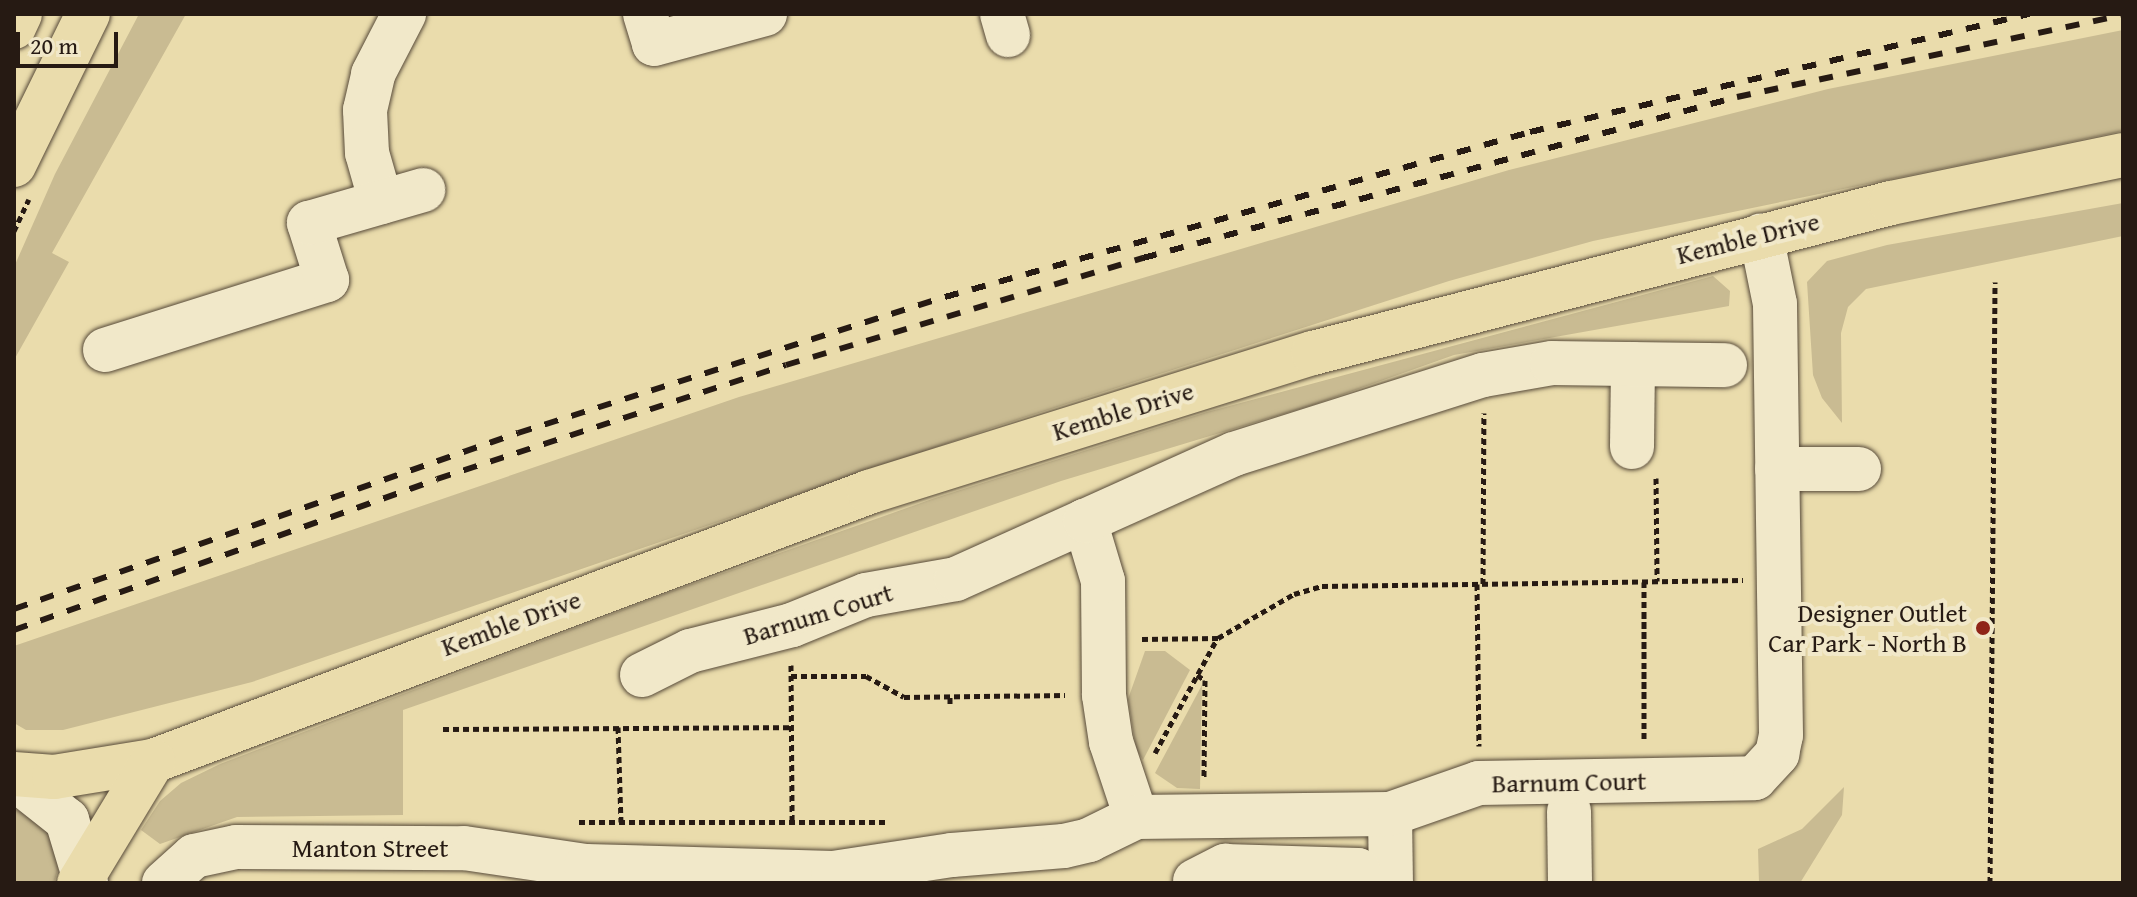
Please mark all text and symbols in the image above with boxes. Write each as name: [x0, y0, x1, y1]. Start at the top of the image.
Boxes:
scale bar: [20, 16, 122, 66]
text: 20 m: [30, 28, 78, 63]
street label: Kemble Drive: [1673, 205, 1823, 271]
street label: Kemble Drive: [1049, 375, 1197, 447]
street label: Barnum Court: [739, 576, 897, 652]
street label: Kemble Drive: [437, 583, 585, 663]
place label: Designer Outlet Car Park - North B: [1768, 597, 1967, 658]
marker: Designer Outlet Car Park - North B: [1974, 619, 1992, 637]
street label: Barnum Court: [1491, 765, 1647, 799]
street label: Manton Street: [292, 832, 448, 864]

